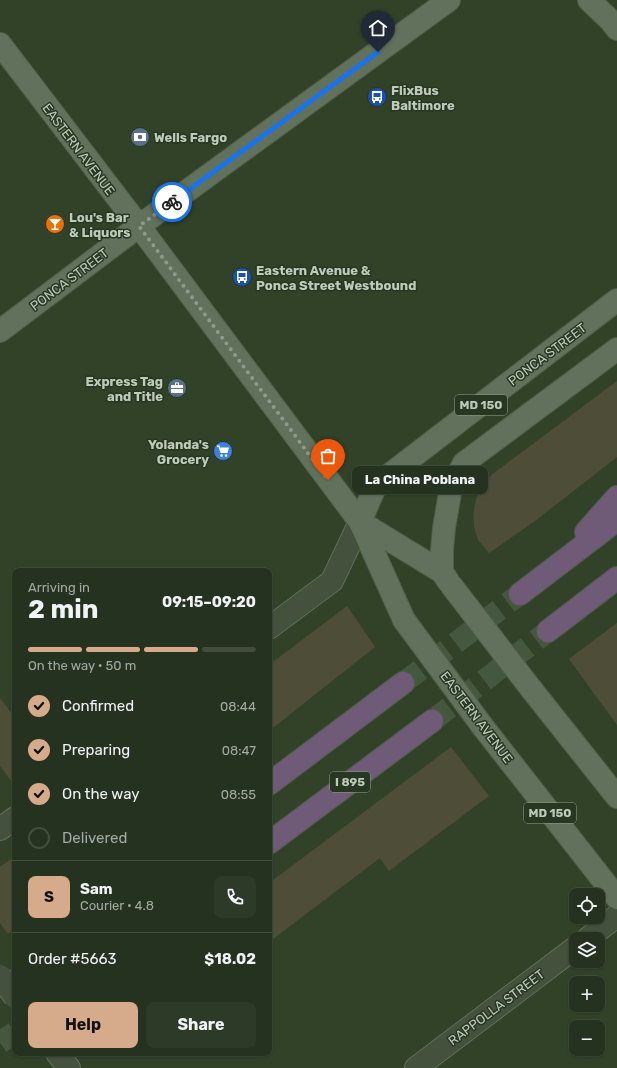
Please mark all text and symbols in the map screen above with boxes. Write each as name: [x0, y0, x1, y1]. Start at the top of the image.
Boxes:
pin: [361, 11, 395, 52]
icon: home: [367, 17, 389, 39]
place label: FlixBus Baltimore: [391, 83, 455, 113]
bus stop icon: FlixBus Baltimore: [366, 86, 388, 108]
street label: EASTERN AVENUE: [39, 101, 118, 198]
bank icon: Wells Fargo: [129, 126, 151, 148]
place label: Wells Fargo: [154, 130, 227, 145]
courier: [152, 182, 192, 222]
icon: bike: [161, 191, 183, 213]
place label: Lou's Bar & Liquors: [69, 210, 130, 240]
bar icon: Lou's Bar & Liquors: [44, 213, 66, 235]
street label: PONCA STREET: [27, 245, 112, 314]
place label: Eastern Avenue & Ponca Street Westbound: [256, 263, 416, 293]
bus stop icon: Eastern Avenue & Ponca Street Westbound: [231, 266, 253, 288]
street label: PONCA STREET: [505, 320, 590, 389]
place label: Express Tag and Title: [85, 374, 163, 404]
office icon: Express Tag and Title: [166, 377, 188, 399]
road number: MD 150: [455, 395, 507, 415]
place label: Yolanda's Grocery: [148, 437, 209, 467]
pin: [311, 439, 345, 480]
supermarket icon: Yolanda's Grocery: [212, 440, 234, 462]
icon: bag: [317, 445, 339, 467]
callout: La China Poblana: [352, 466, 488, 494]
text: La China Poblana: [365, 472, 475, 487]
text: Arriving in: [28, 580, 90, 595]
text: 09:15–09:20: [162, 593, 256, 611]
text: 2 min: [28, 594, 98, 625]
text: On the way · 50 m: [28, 658, 136, 673]
street label: EASTERN AVENUE: [437, 669, 516, 766]
icon: check: [28, 695, 50, 717]
text: Confirmed: [62, 697, 134, 715]
text: 08:44: [220, 699, 256, 714]
icon: check: [28, 739, 50, 761]
text: Preparing: [62, 741, 130, 759]
text: 08:47: [222, 743, 256, 758]
road number: I 895: [330, 772, 370, 792]
icon: check: [28, 783, 50, 805]
text: On the way: [62, 785, 140, 803]
text: 08:55: [221, 787, 256, 802]
road number: MD 150: [524, 803, 576, 823]
text: Delivered: [62, 829, 127, 847]
button: phone: [214, 876, 256, 918]
text: Sam: [80, 880, 113, 898]
text: S: [44, 888, 54, 906]
map controls: [569, 888, 605, 1056]
button: locate: [569, 888, 605, 924]
text: Courier · 4.8: [80, 898, 154, 913]
button: layers: [569, 932, 605, 968]
text: Order #5663: [28, 950, 117, 968]
text: $18.02: [204, 950, 256, 968]
street label: RAPPOLLA STREET: [445, 966, 548, 1048]
button: +: [569, 976, 605, 1012]
button: Help: [28, 1002, 138, 1048]
button: Share: [146, 1002, 256, 1048]
button: −: [569, 1020, 605, 1056]

